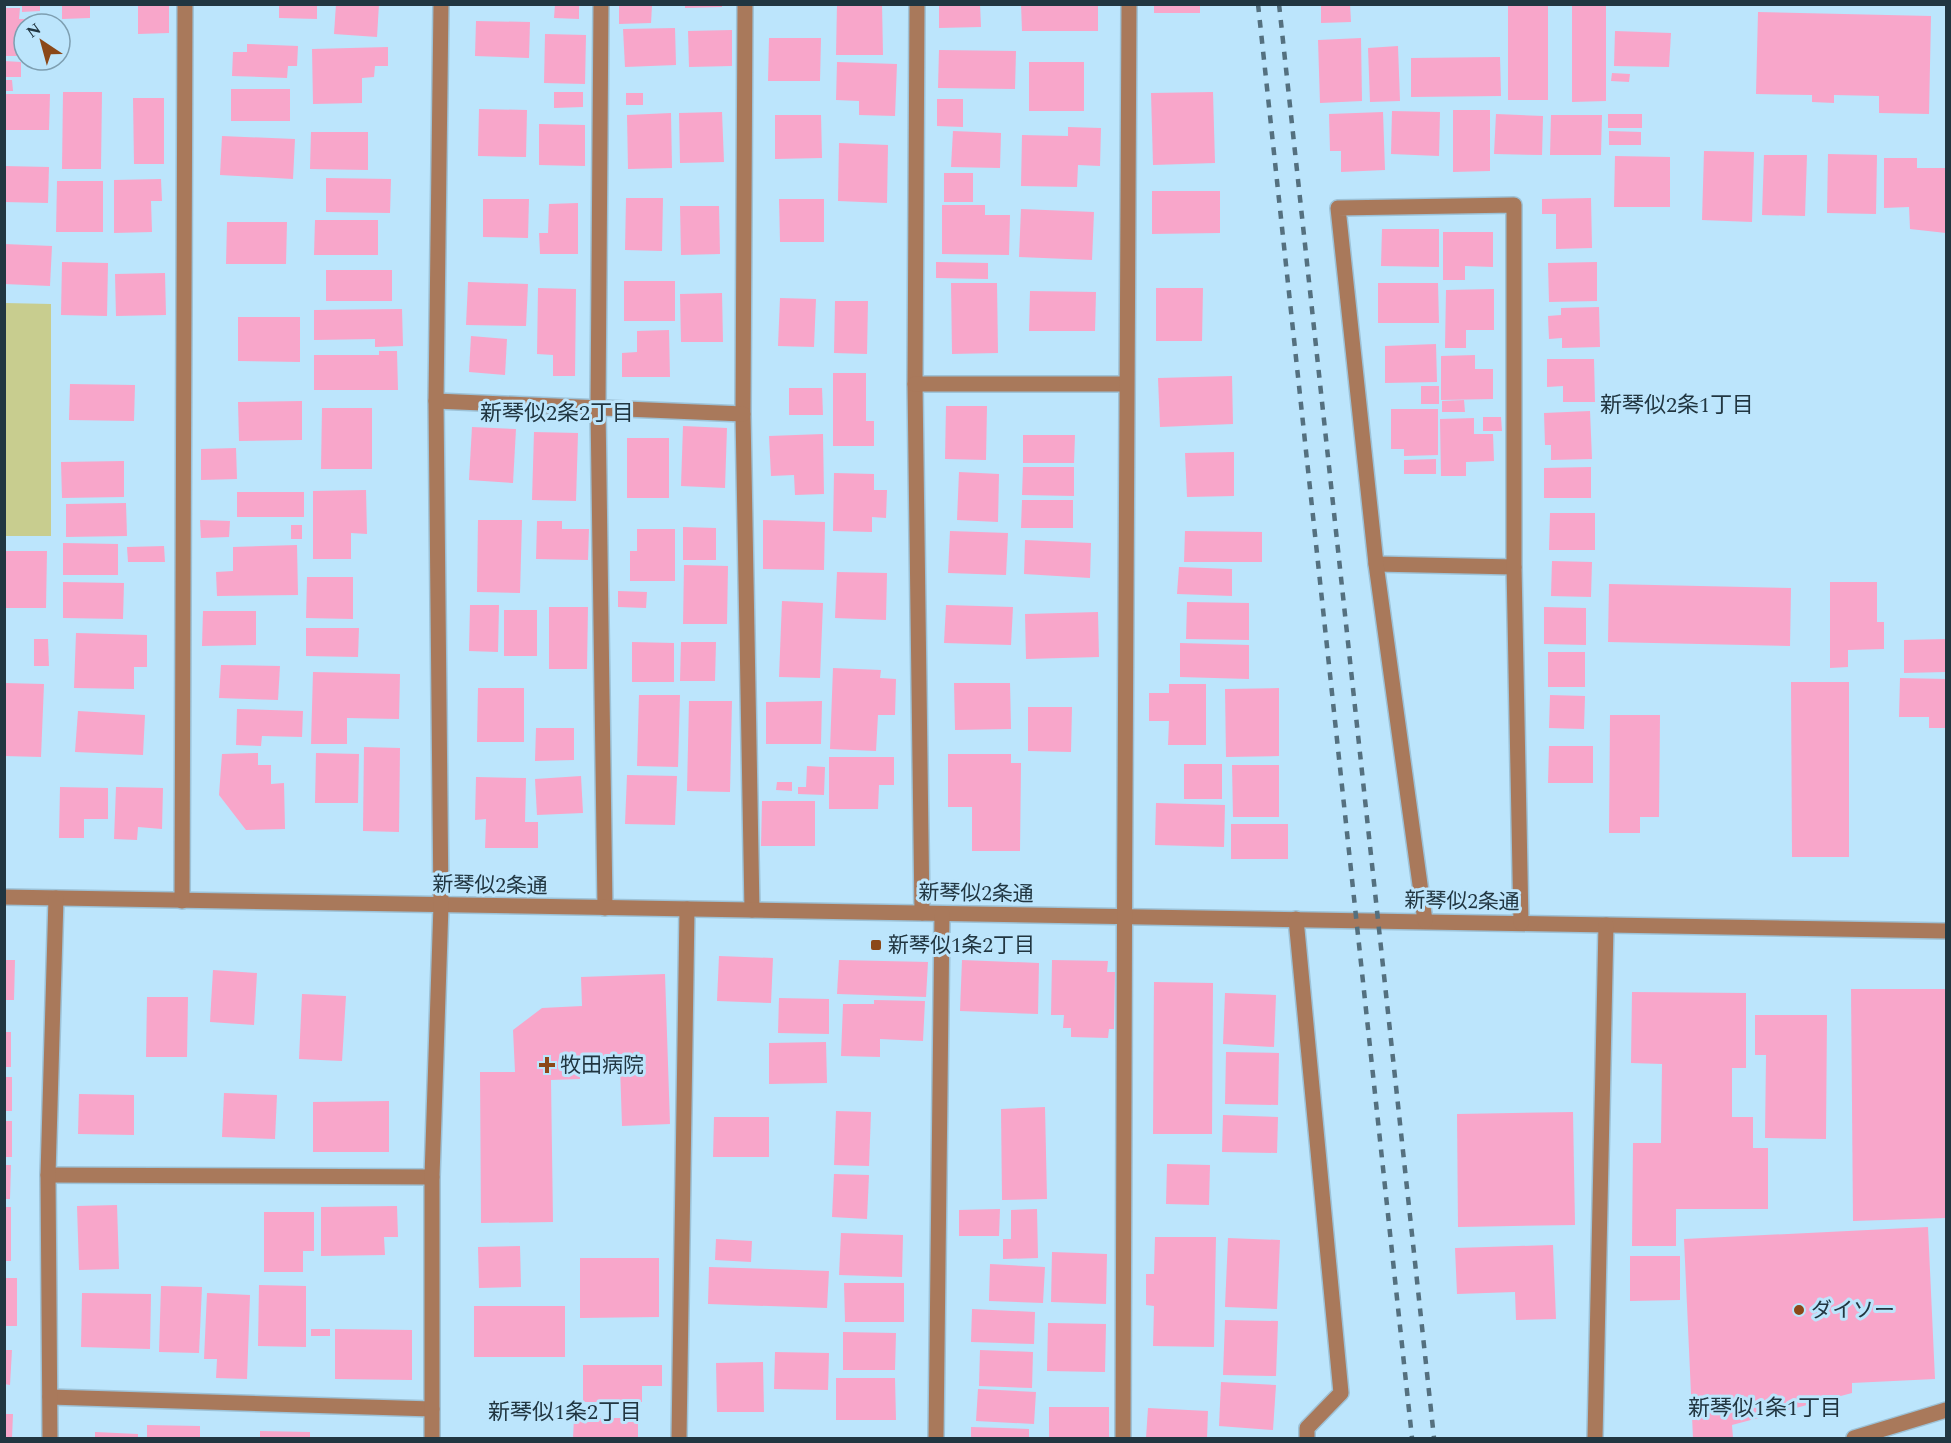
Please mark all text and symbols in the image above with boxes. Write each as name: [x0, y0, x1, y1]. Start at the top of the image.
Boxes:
north arrow: [12, 12, 72, 72]
text: N: [21, 17, 46, 44]
district label: 新琴似2条1丁目: [1600, 389, 1754, 422]
district label: 新琴似2条2丁目: [480, 397, 634, 430]
street label: 新琴似2条通: [432, 869, 548, 903]
street label: 新琴似2条通: [918, 877, 1034, 911]
street label: 新琴似2条通: [1404, 885, 1520, 919]
place label: 新琴似1条2丁目: [888, 930, 1035, 962]
marker: 新琴似1条2丁目: [869, 938, 883, 952]
place label: 牧田病院: [560, 1050, 644, 1082]
marker: 牧田病院: [538, 1056, 556, 1074]
place label: ダイソー: [1811, 1295, 1895, 1327]
marker: ダイソー: [1792, 1303, 1806, 1317]
district label: 新琴似1条1丁目: [1688, 1392, 1842, 1425]
district label: 新琴似1条2丁目: [488, 1396, 642, 1429]

